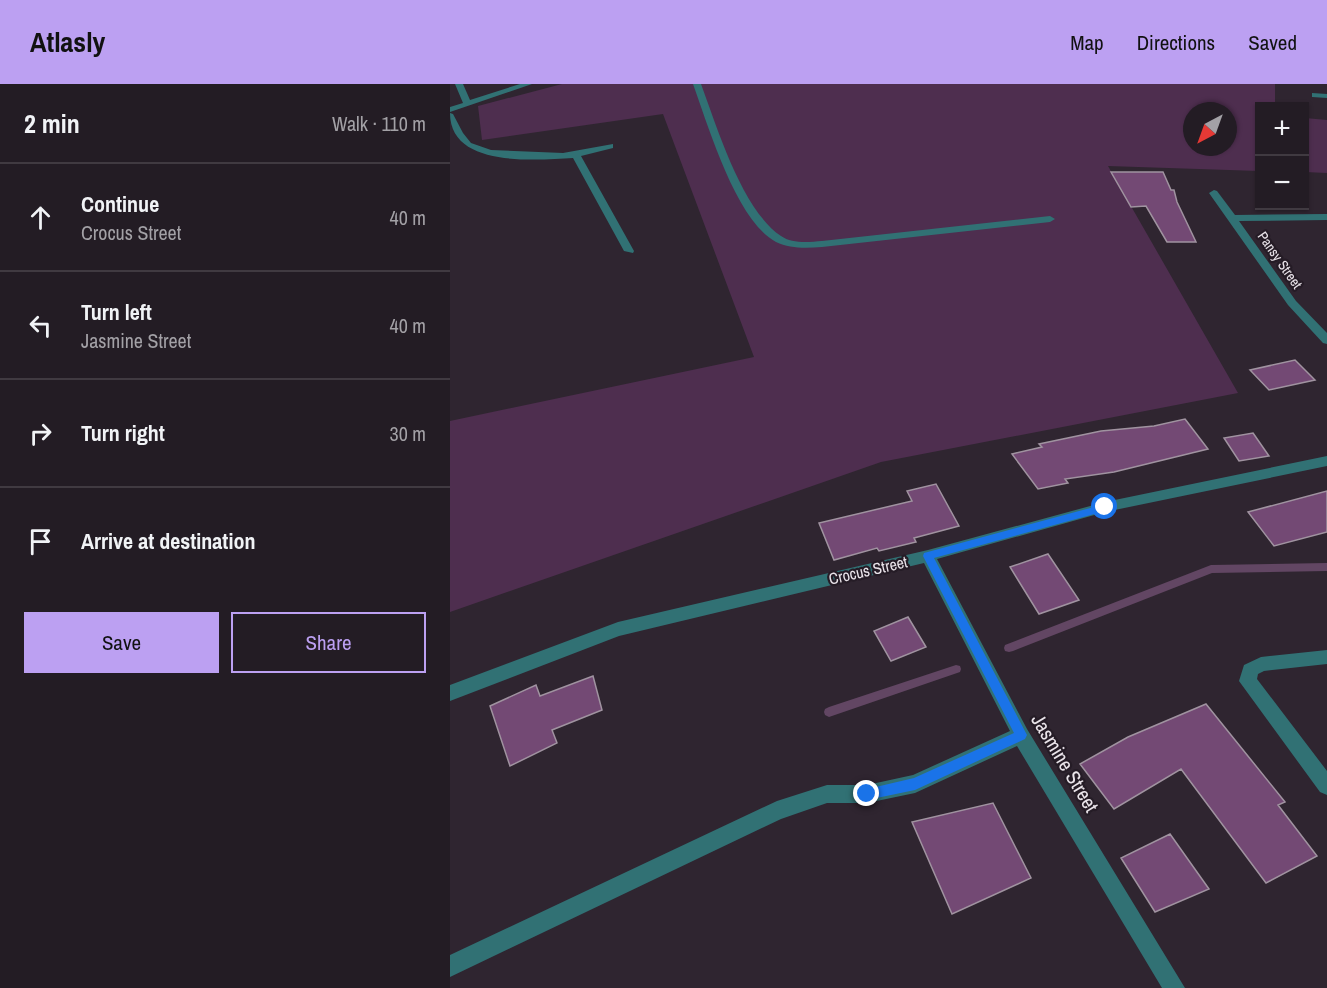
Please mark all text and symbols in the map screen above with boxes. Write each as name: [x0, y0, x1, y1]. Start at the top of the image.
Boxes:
text: Atlasly: [30, 23, 105, 61]
text: Map: [1070, 28, 1104, 57]
text: Directions: [1137, 28, 1215, 57]
text: Saved: [1248, 28, 1297, 57]
north arrow: [1183, 102, 1237, 156]
map controls: [1255, 102, 1309, 210]
button: +: [1255, 102, 1309, 156]
text: 2 min: [24, 106, 80, 141]
text: Walk · 110 m: [332, 110, 426, 137]
button: −: [1255, 156, 1309, 210]
text: Continue: [81, 189, 159, 219]
icon: ahead: [24, 201, 57, 234]
text: 40 m: [390, 204, 426, 231]
text: Crocus Street: [81, 219, 181, 246]
street label: Pansy Street: [1254, 228, 1306, 292]
text: Turn left: [81, 297, 152, 327]
icon: left: [24, 309, 57, 342]
text: 40 m: [390, 312, 426, 339]
text: Jasmine Street: [81, 327, 191, 354]
icon: right: [24, 417, 57, 450]
text: Turn right: [81, 418, 165, 448]
text: 30 m: [390, 420, 426, 447]
route start: [1091, 493, 1117, 519]
icon: arrive: [24, 525, 57, 558]
text: Arrive at destination: [81, 526, 255, 556]
street label: Crocus Street: [826, 550, 910, 590]
button: Save: [24, 612, 219, 673]
button: Share: [231, 612, 426, 673]
street label: Jasmine Street: [1025, 709, 1106, 817]
route end: [853, 780, 879, 806]

